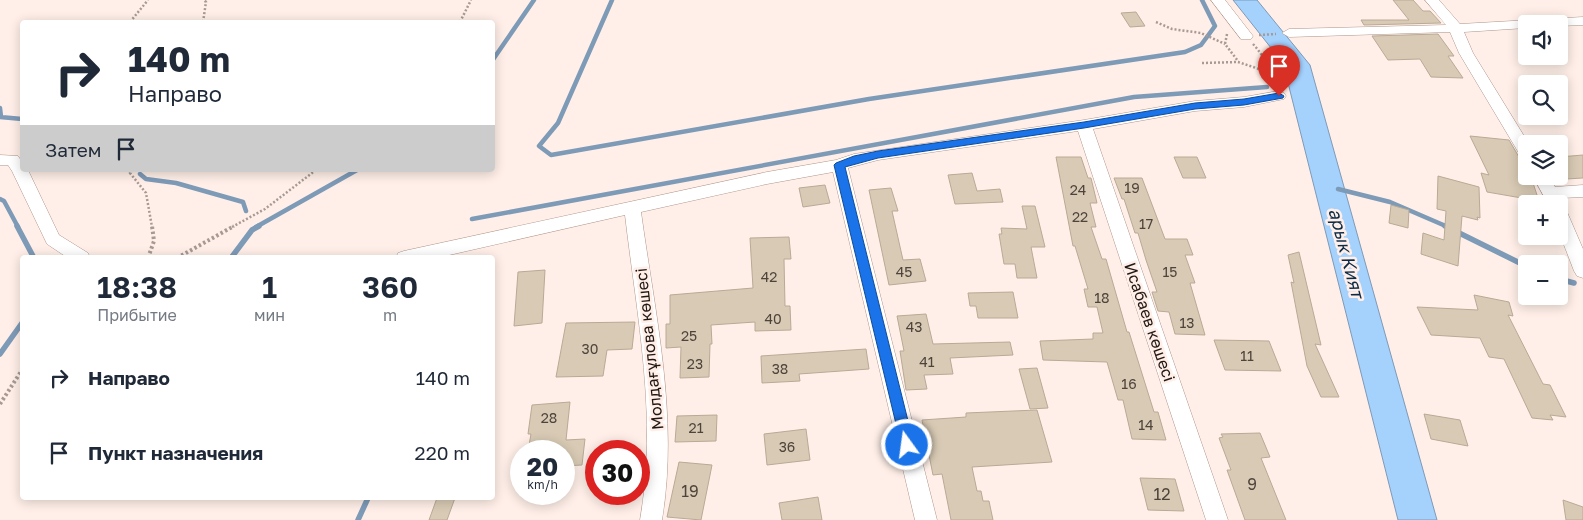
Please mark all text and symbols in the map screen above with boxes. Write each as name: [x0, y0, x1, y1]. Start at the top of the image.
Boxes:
map controls: [1518, 15, 1568, 305]
button: sound: [1518, 15, 1568, 65]
text: 140 m: [128, 38, 230, 80]
icon: right: [45, 40, 110, 105]
pin: [1258, 45, 1300, 96]
icon: arrive: [1265, 52, 1293, 80]
button: search: [1518, 75, 1568, 125]
text: Направо: [128, 80, 222, 107]
icon: arrive: [112, 135, 140, 163]
button: layers: [1518, 135, 1568, 185]
text: Затем: [45, 138, 102, 161]
house number: 19: [1124, 179, 1140, 196]
house number: 24: [1070, 181, 1086, 198]
button: +: [1518, 195, 1568, 245]
water label: арык Кият: [1324, 206, 1370, 302]
house number: 22: [1072, 208, 1088, 225]
house number: 17: [1139, 215, 1153, 232]
button: −: [1518, 255, 1568, 305]
street label: Исабаев көшесі: [1120, 260, 1180, 384]
house number: 45: [896, 263, 912, 280]
house number: 15: [1163, 263, 1177, 280]
street label: Молдағұлова көшесі: [631, 267, 667, 431]
house number: 42: [761, 268, 777, 285]
text: 18:38: [97, 269, 177, 305]
text: 1: [262, 269, 277, 305]
text: 360: [362, 269, 418, 305]
house number: 18: [1094, 289, 1110, 306]
text: Прибытие: [97, 305, 177, 325]
text: мин: [254, 305, 285, 325]
text: m: [383, 305, 397, 325]
house number: 40: [764, 310, 782, 327]
house number: 13: [1180, 314, 1194, 331]
house number: 43: [906, 318, 922, 335]
house number: 25: [681, 327, 697, 344]
house number: 30: [582, 340, 598, 357]
house number: 11: [1240, 347, 1254, 364]
house number: 41: [919, 353, 935, 370]
house number: 23: [687, 355, 703, 372]
house number: 38: [772, 360, 788, 377]
icon: right: [45, 364, 73, 392]
text: Направо: [88, 366, 170, 389]
text: 140 m: [416, 366, 470, 389]
house number: 16: [1121, 375, 1137, 392]
house number: 28: [541, 409, 557, 426]
house number: 14: [1138, 416, 1154, 433]
position arrow: [880, 418, 932, 470]
house number: 21: [689, 419, 704, 436]
house number: 36: [779, 438, 795, 455]
icon: arrive: [45, 439, 73, 467]
speed limit sign: 30: [585, 440, 650, 505]
text: Пункт назначения: [88, 441, 263, 464]
text: 220 m: [415, 441, 470, 464]
text: 20: [527, 451, 558, 482]
house number: 9: [1247, 474, 1257, 494]
text: km/h: [527, 477, 558, 492]
house number: 19: [681, 481, 699, 501]
house number: 12: [1153, 484, 1171, 504]

